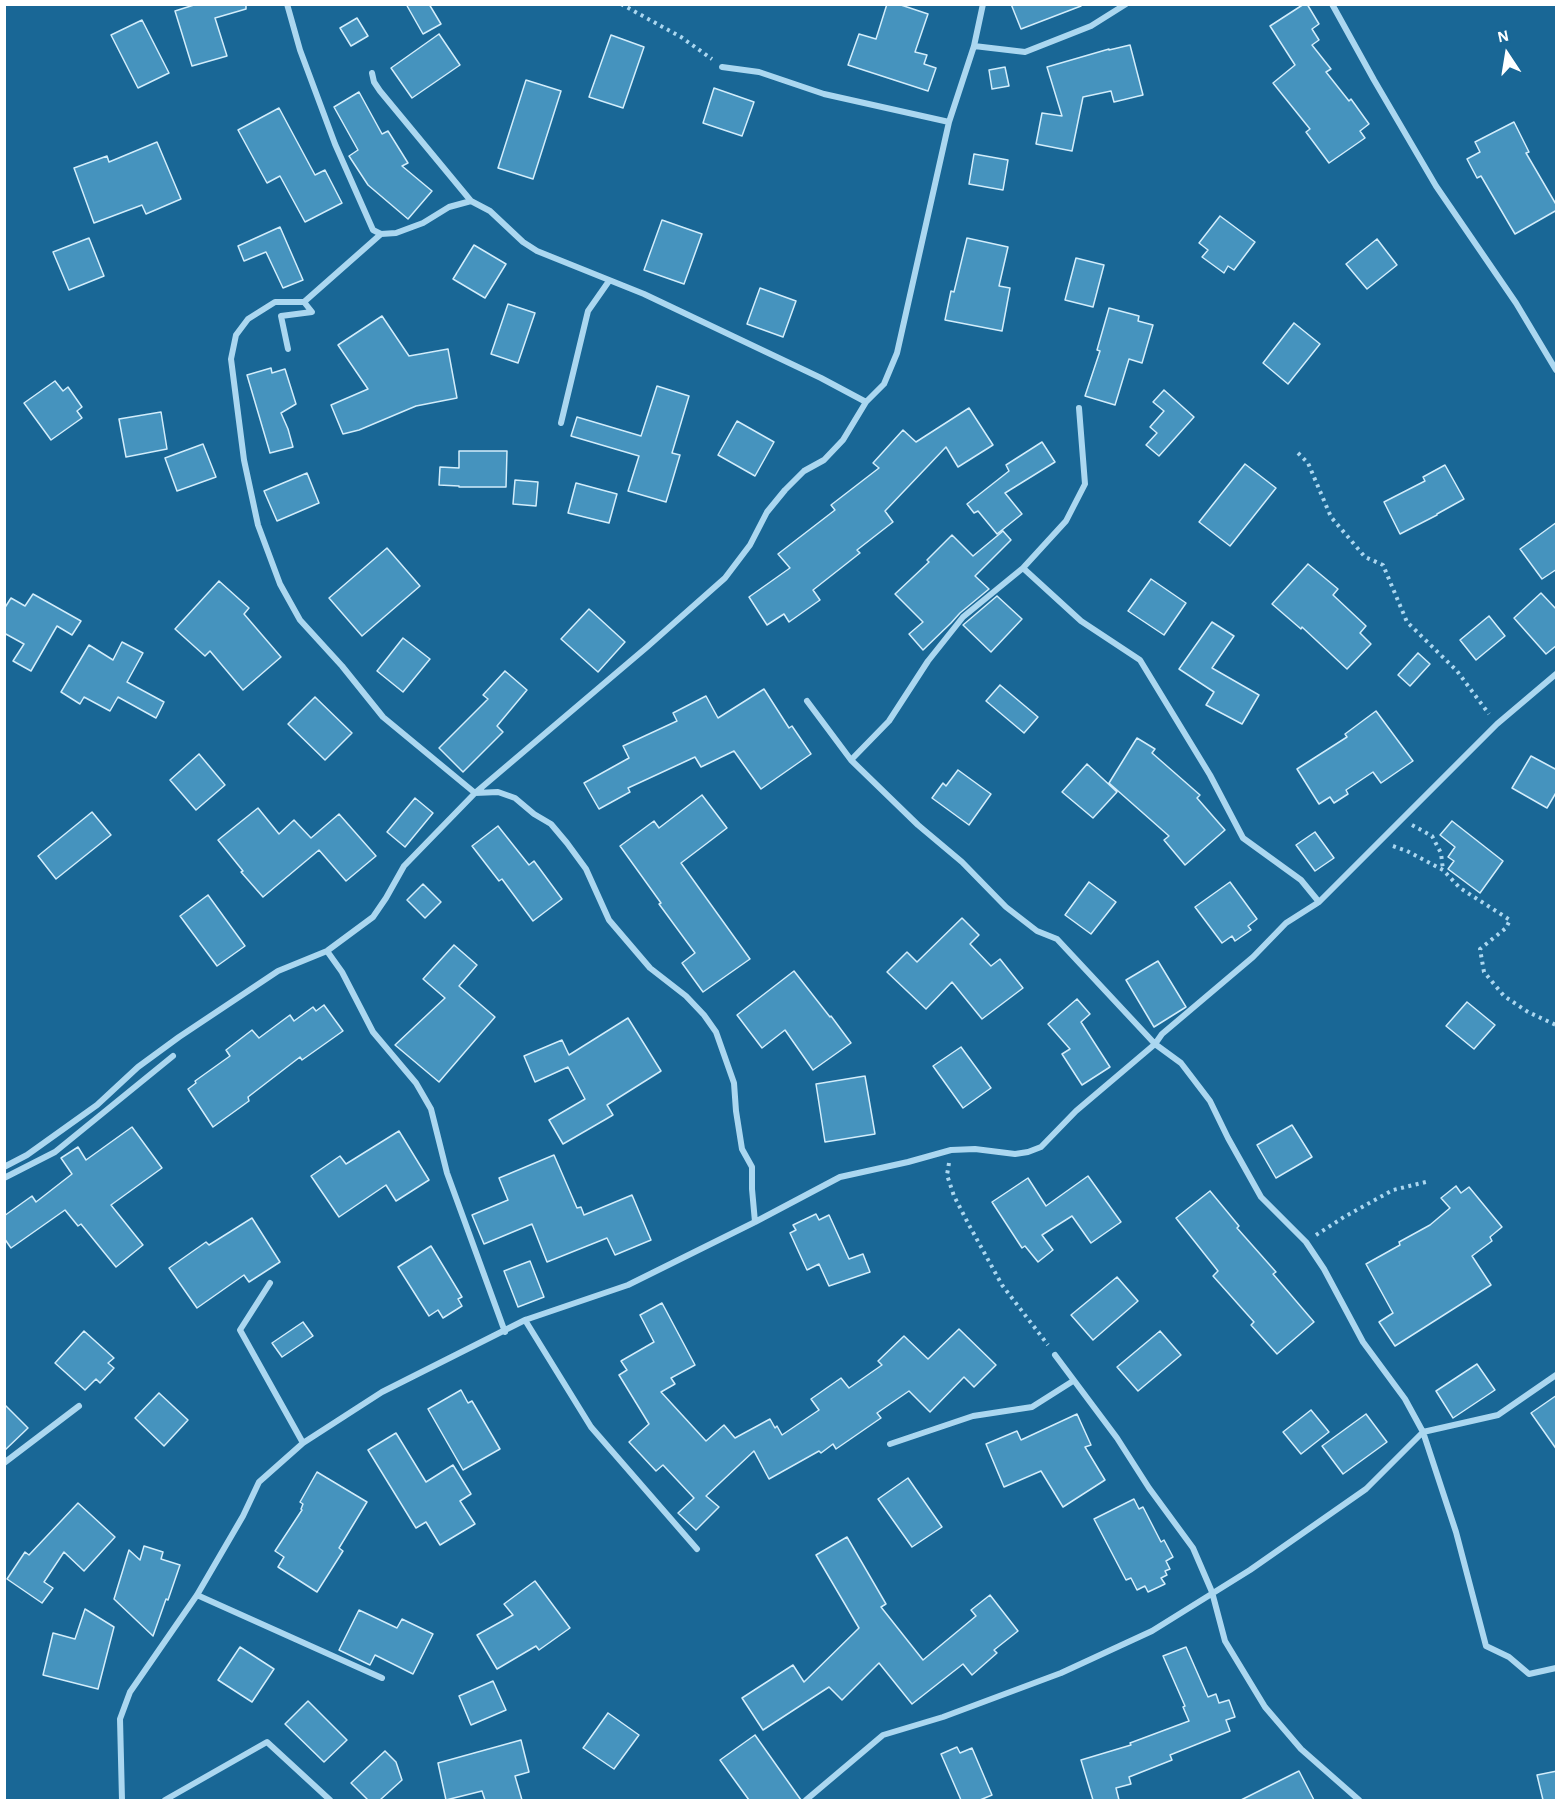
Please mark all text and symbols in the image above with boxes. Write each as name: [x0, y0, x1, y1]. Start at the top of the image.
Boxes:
north arrow: [1477, 24, 1537, 84]
text: N: [1496, 27, 1510, 45]

